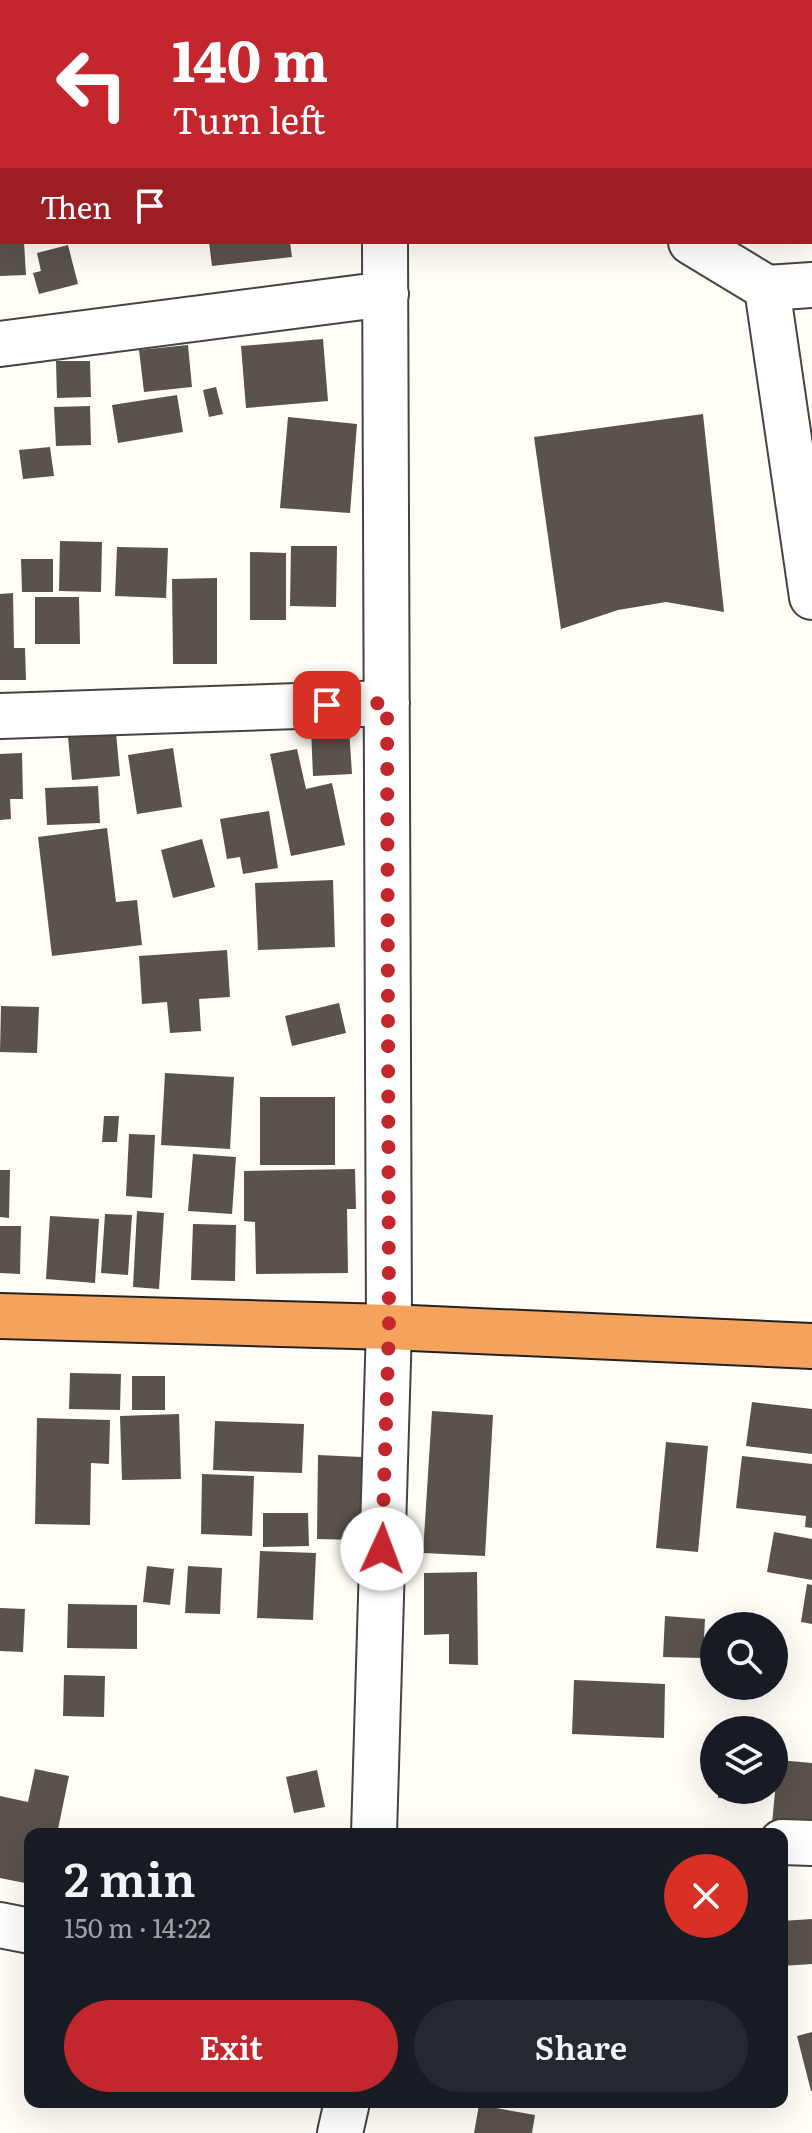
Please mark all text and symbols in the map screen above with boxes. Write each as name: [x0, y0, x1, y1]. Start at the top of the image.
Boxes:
text: 140 m: [172, 16, 328, 99]
icon: left: [40, 32, 144, 136]
text: Turn left: [172, 92, 326, 145]
text: Then: [40, 184, 112, 228]
icon: arrive: [128, 184, 172, 228]
pin: [293, 671, 361, 739]
icon: arrive: [305, 683, 349, 727]
position arrow: [340, 1507, 424, 1591]
map controls: [700, 1612, 788, 1804]
button: search: [700, 1612, 788, 1700]
button: layers: [700, 1716, 788, 1804]
text: 2 min: [64, 1841, 196, 1912]
button: close: [664, 1854, 748, 1938]
text: 150 m · 14:22: [64, 1907, 211, 1946]
button: Exit: [64, 2000, 398, 2092]
button: Share: [414, 2000, 748, 2092]

